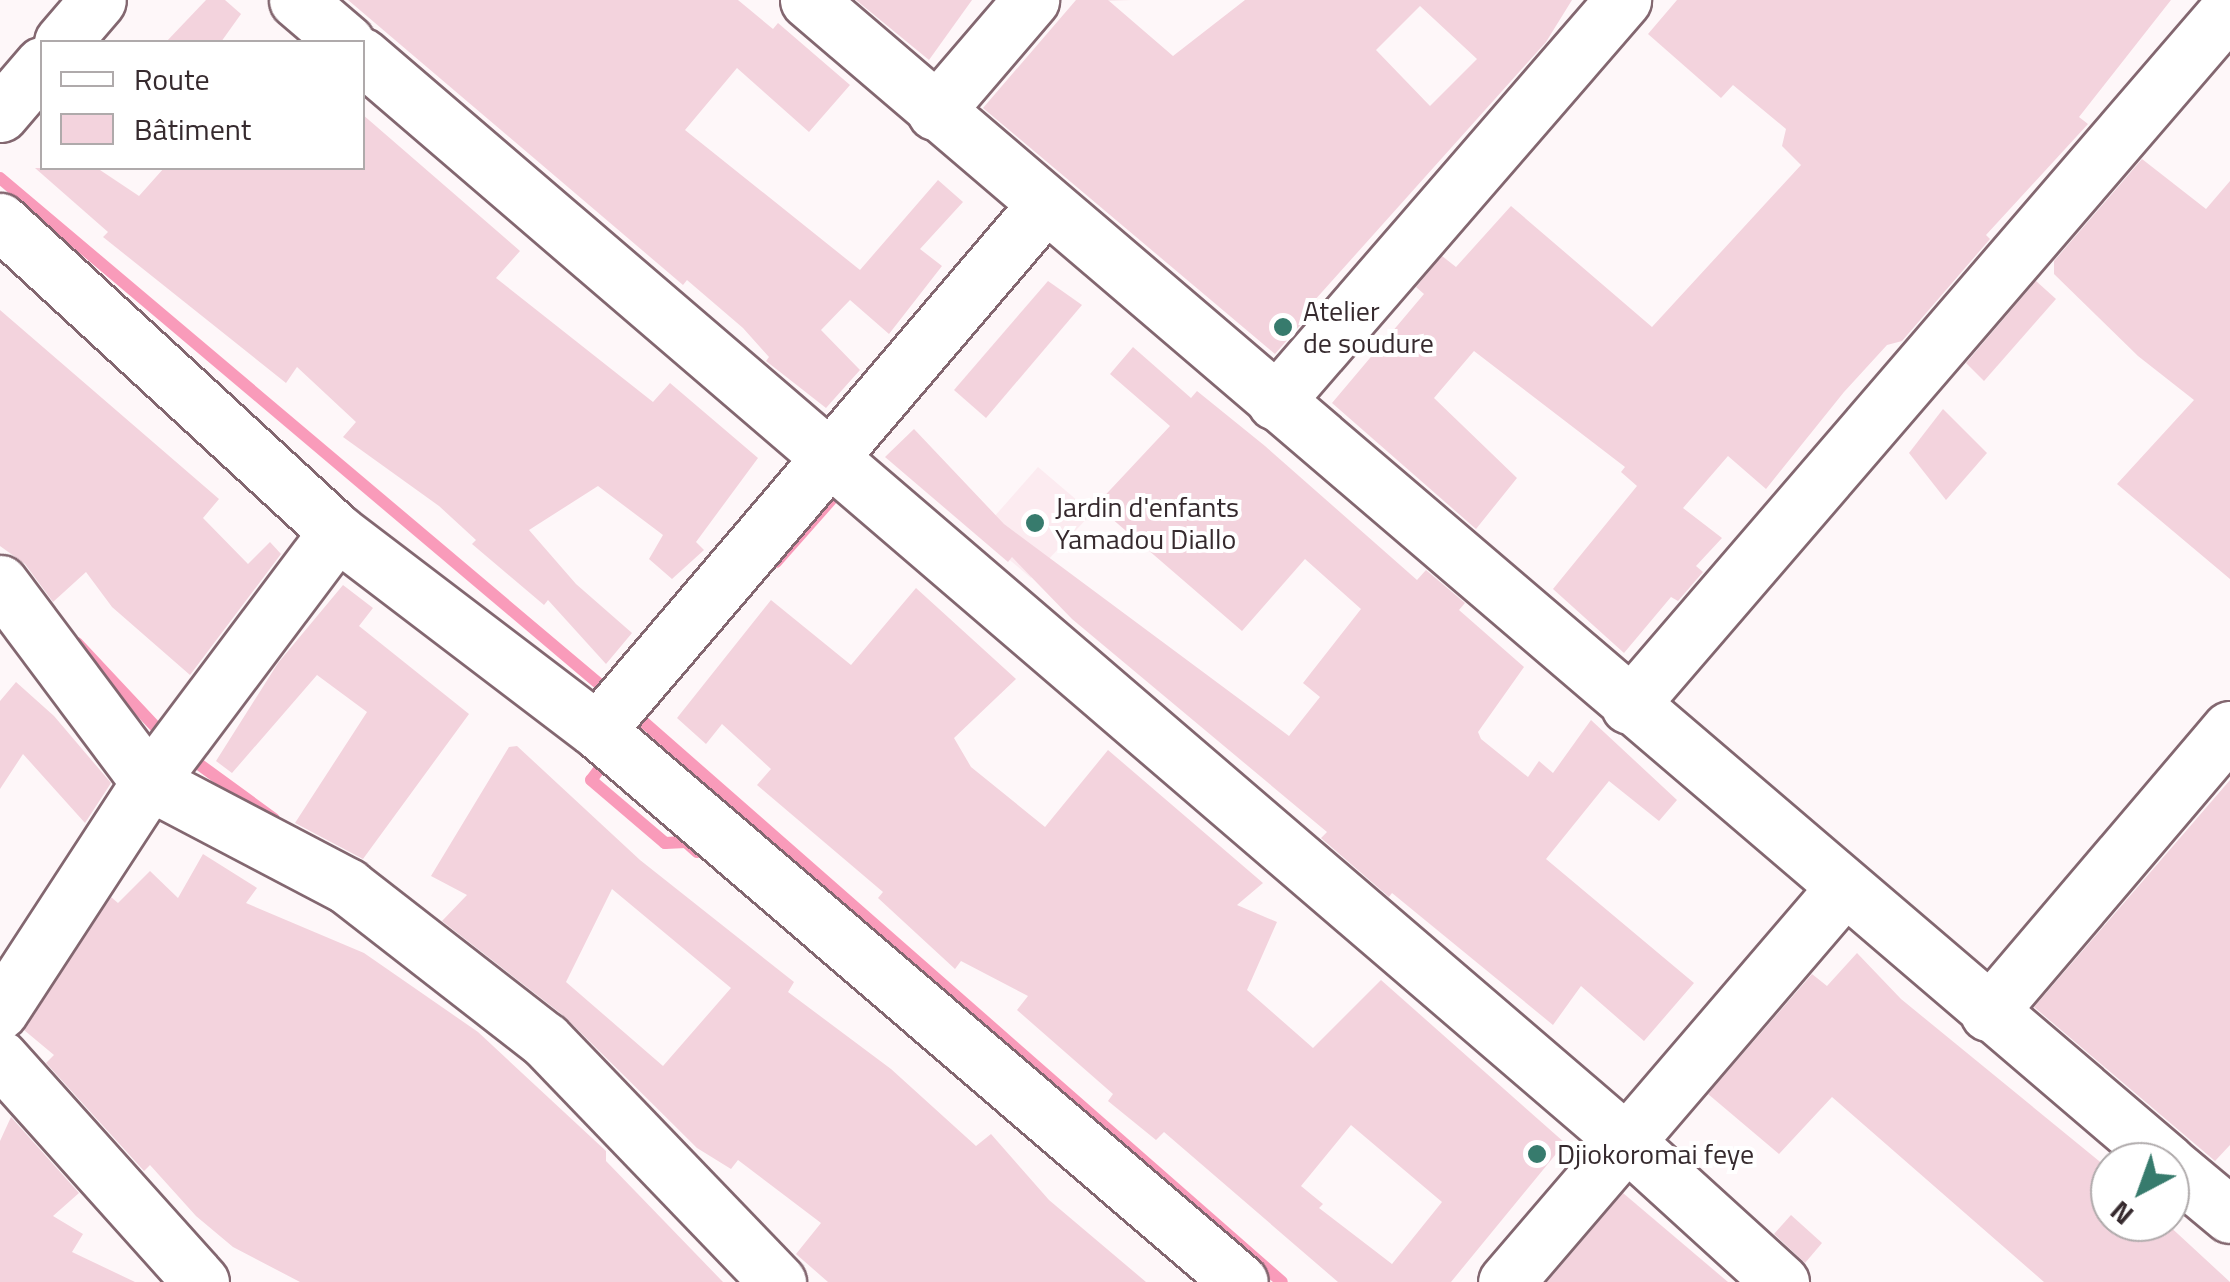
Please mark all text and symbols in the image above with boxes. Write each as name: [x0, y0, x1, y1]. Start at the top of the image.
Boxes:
legend: [40, 40, 365, 170]
text: Route: [134, 56, 210, 102]
text: Bâtiment: [134, 106, 251, 152]
place label: Atelier de soudure: [1303, 294, 1434, 360]
marker: Atelier de soudure: [1272, 316, 1294, 338]
place label: Jardin d'enfants Yamadou Diallo: [1055, 490, 1239, 556]
marker: Jardin d'enfants Yamadou Diallo: [1024, 512, 1046, 534]
place label: Djiokoromai feye: [1557, 1137, 1754, 1171]
north arrow: [2090, 1142, 2190, 1242]
marker: Djiokoromai feye: [1526, 1143, 1548, 1165]
text: N: [2100, 1191, 2143, 1236]

